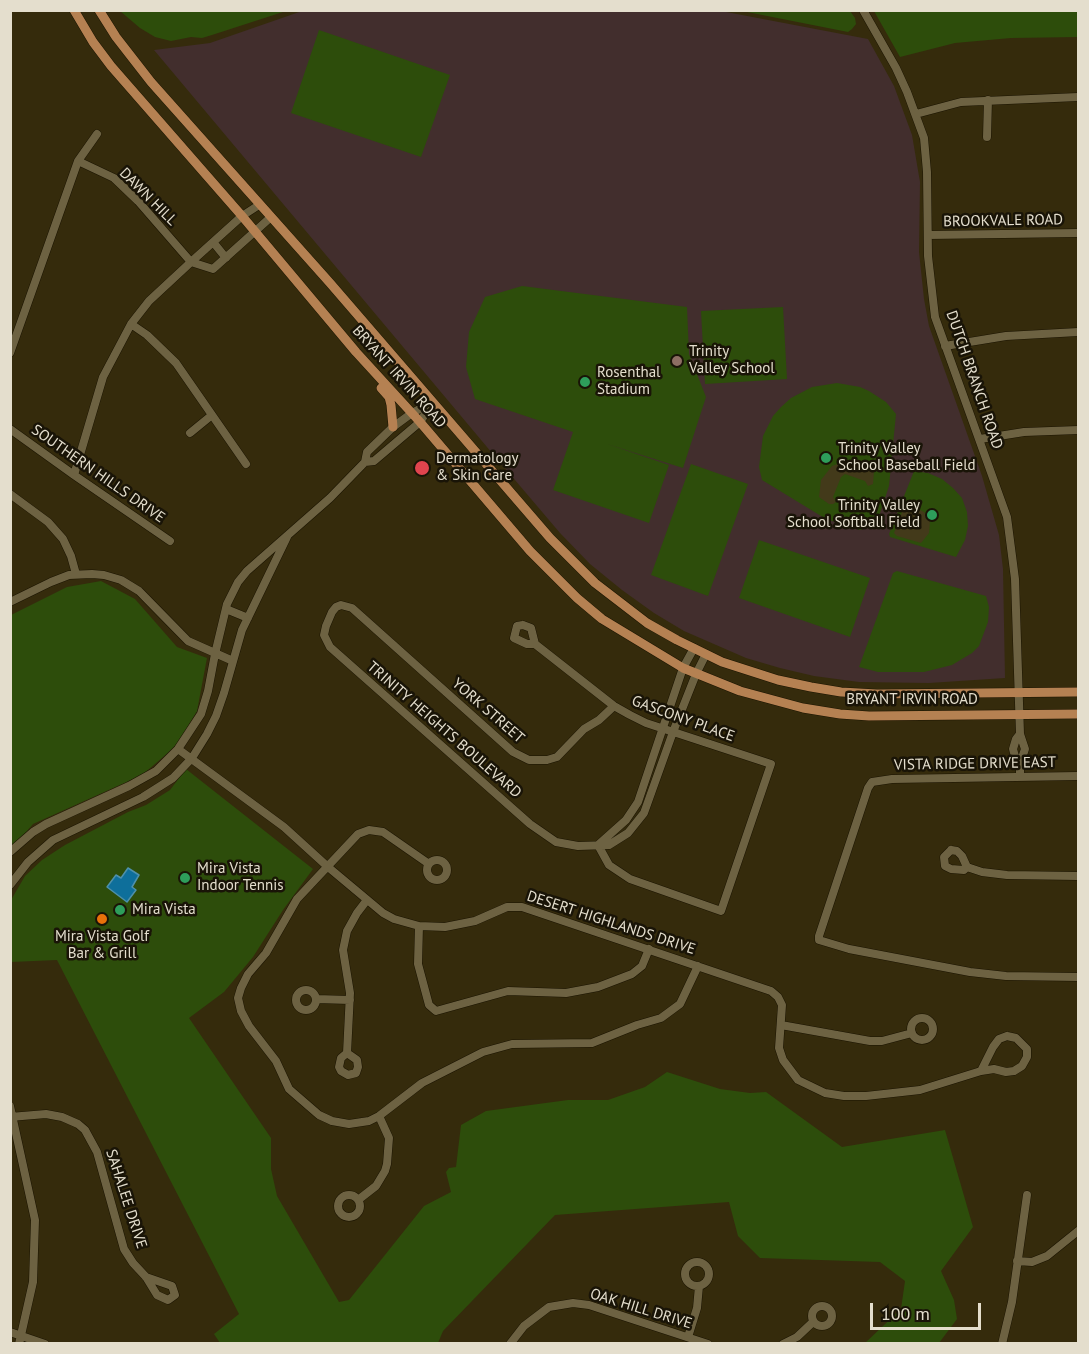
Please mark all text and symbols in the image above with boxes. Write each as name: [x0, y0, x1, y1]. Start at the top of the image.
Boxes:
street label: DAWN HILL: [115, 164, 181, 230]
street label: BROOKVALE ROAD: [943, 211, 1063, 231]
street label: DUTCH BRANCH ROAD: [942, 308, 1006, 452]
street label: BRYANT IRVIN ROAD: [348, 322, 450, 432]
place label: Trinity Valley School: [689, 343, 775, 378]
marker: Trinity Valley School: [670, 354, 684, 368]
place label: Rosenthal Stadium: [597, 364, 660, 399]
marker: Rosenthal Stadium: [578, 375, 592, 389]
street label: SOUTHERN HILLS DRIVE: [28, 421, 168, 527]
place label: Trinity Valley School Baseball Field: [838, 440, 976, 475]
place label: Dermatology & Skin Care: [436, 450, 519, 485]
marker: Trinity Valley School Baseball Field: [819, 451, 833, 465]
marker: Dermatology & Skin Care: [413, 459, 431, 477]
place label: Trinity Valley School Softball Field: [787, 497, 920, 532]
marker: Trinity Valley School Softball Field: [925, 508, 939, 522]
street label: TRINITY HEIGHTS BOULEVARD: [363, 658, 525, 802]
street label: YORK STREET: [448, 675, 528, 747]
street label: BRYANT IRVIN ROAD: [846, 691, 978, 709]
street label: GASCONY PLACE: [629, 692, 737, 746]
street label: VISTA RIDGE DRIVE EAST: [894, 754, 1056, 774]
place label: Mira Vista Indoor Tennis: [197, 860, 284, 895]
marker: Mira Vista Indoor Tennis: [178, 871, 192, 885]
street label: DESERT HIGHLANDS DRIVE: [524, 887, 698, 959]
place label: Mira Vista: [132, 901, 196, 919]
marker: Mira Vista: [113, 903, 127, 917]
marker: Mira Vista Golf Bar & Grill: [95, 912, 109, 926]
place label: Mira Vista Golf Bar & Grill: [55, 928, 149, 963]
street label: SAHALEE DRIVE: [102, 1147, 150, 1251]
street label: OAK HILL DRIVE: [588, 1285, 694, 1333]
scale bar: [873, 1291, 984, 1329]
text: 100 m: [881, 1302, 930, 1325]

